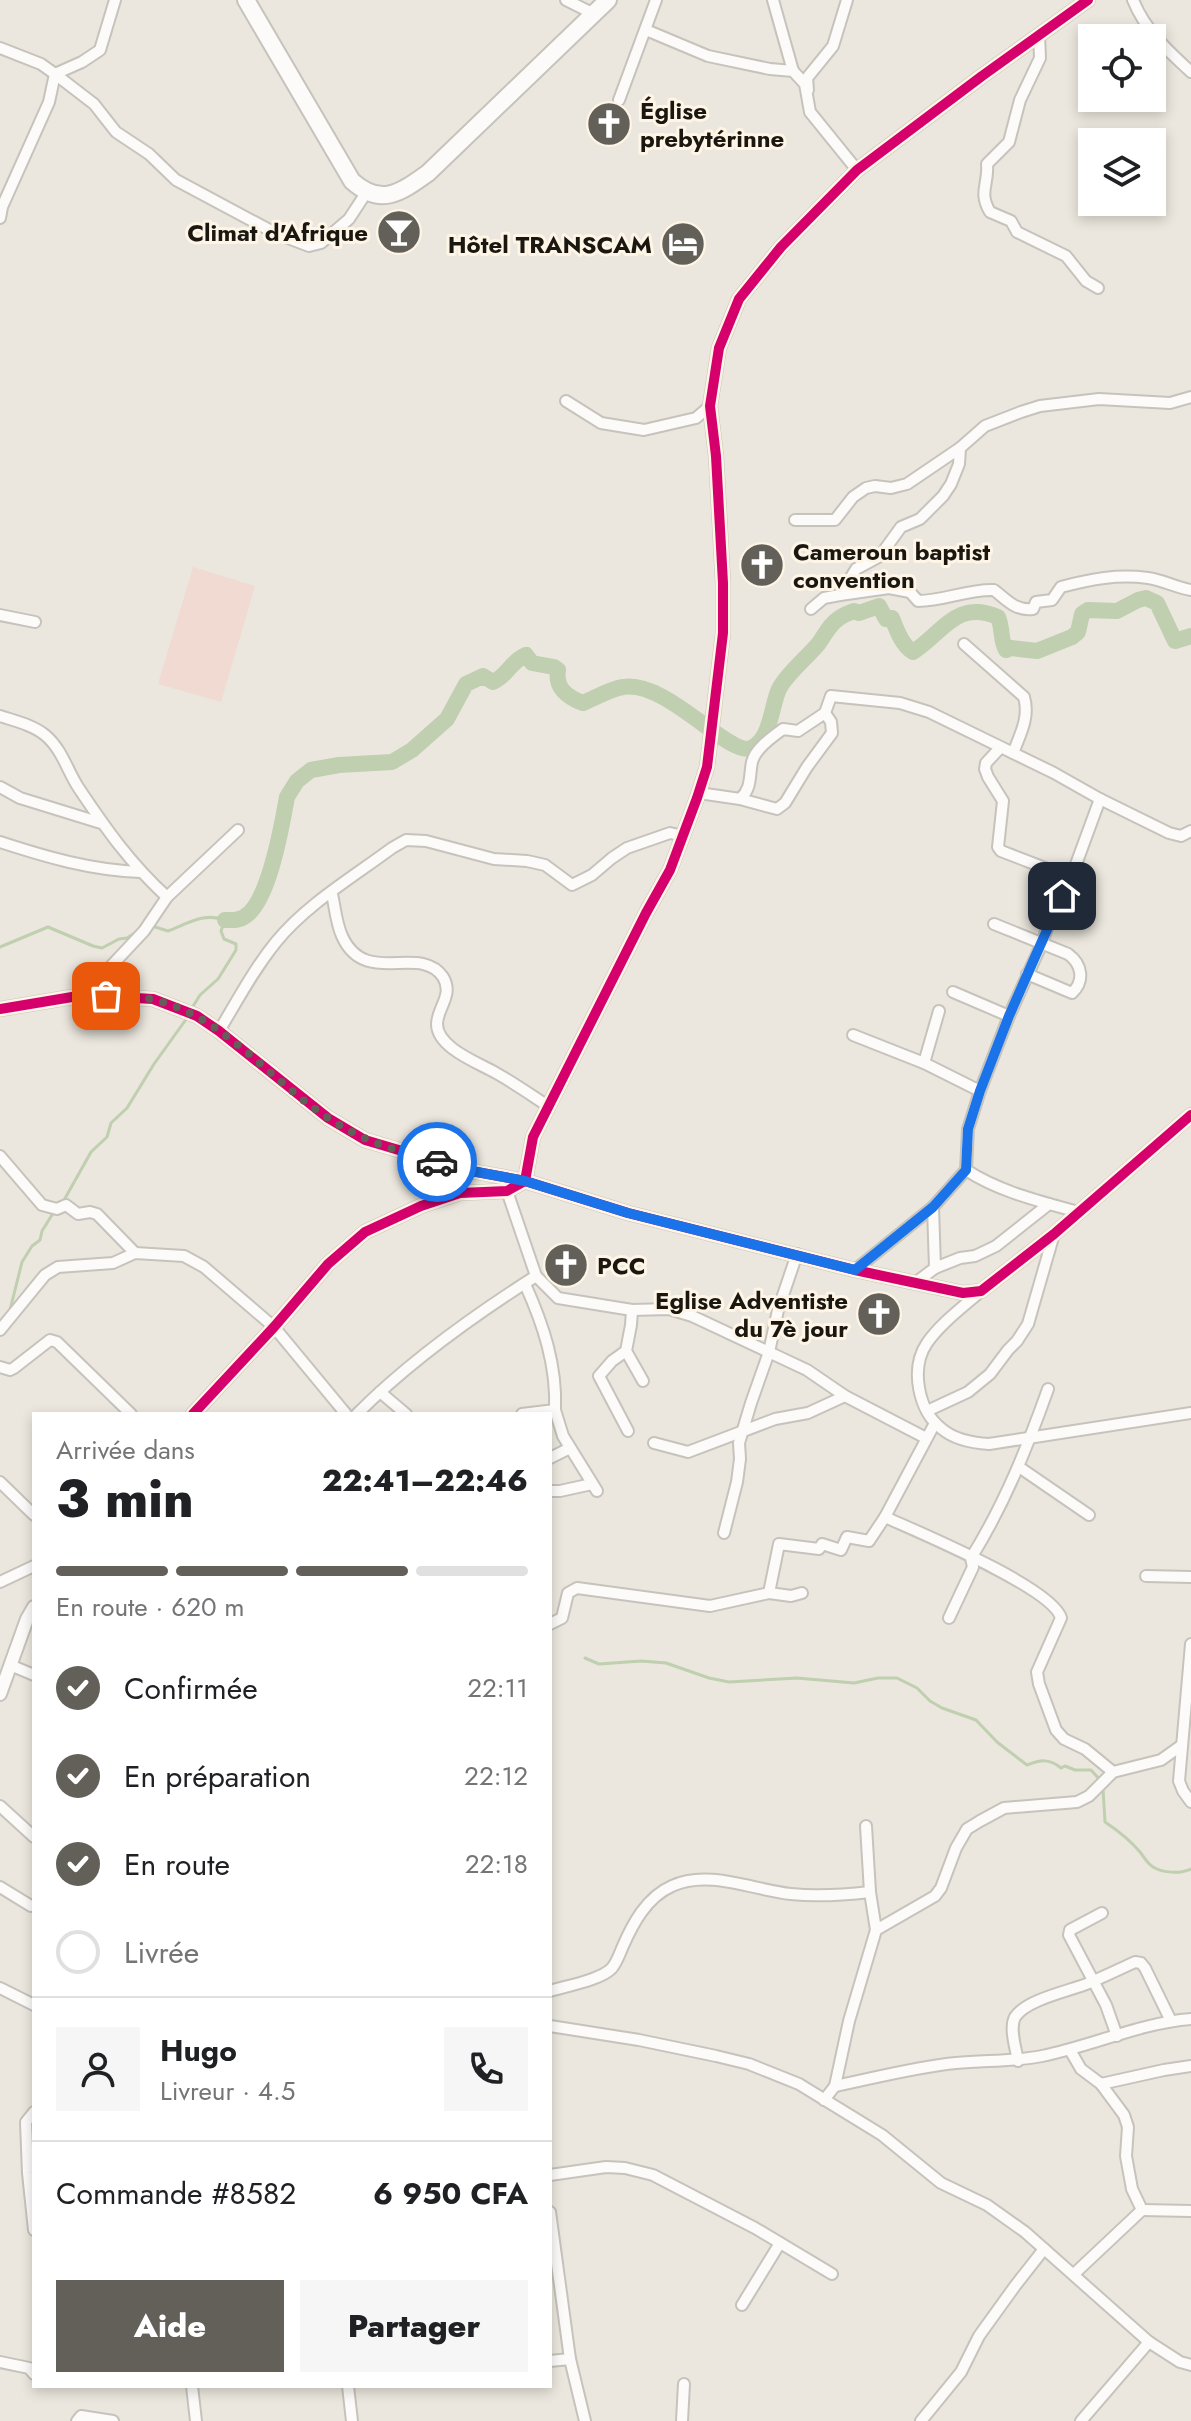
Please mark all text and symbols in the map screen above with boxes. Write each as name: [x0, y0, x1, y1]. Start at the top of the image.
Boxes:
map controls: [1078, 24, 1166, 216]
button: locate: [1078, 24, 1166, 112]
place label: Église prebytérinne: [640, 93, 784, 156]
church icon: Église prebytérinne: [585, 100, 633, 148]
button: layers: [1078, 128, 1166, 216]
bar icon: Climat d'Afrique: [375, 208, 423, 256]
place label: Climat d'Afrique: [187, 215, 368, 250]
hotel icon: Hôtel TRANSCAM: [659, 220, 707, 268]
place label: Hôtel TRANSCAM: [448, 227, 652, 262]
place label: Cameroun baptist convention: [793, 534, 990, 597]
church icon: Cameroun baptist convention: [738, 541, 786, 589]
pin: [1028, 862, 1096, 930]
icon: home: [1040, 874, 1084, 918]
pin: [72, 962, 140, 1030]
icon: bag: [84, 974, 128, 1018]
courier: [397, 1122, 477, 1202]
icon: car: [415, 1140, 459, 1184]
church icon: PCC: [542, 1241, 590, 1289]
place label: PCC: [597, 1248, 646, 1283]
place label: Eglise Adventiste du 7è jour: [655, 1283, 848, 1346]
church icon: Eglise Adventiste du 7è jour: [855, 1290, 903, 1338]
text: Arrivée dans: [56, 1431, 195, 1469]
text: 22:41–22:46: [322, 1459, 528, 1502]
text: 3 min: [56, 1461, 194, 1537]
text: En route · 620 m: [56, 1588, 245, 1626]
icon: check: [56, 1666, 100, 1710]
text: Confirmée: [124, 1667, 258, 1710]
text: 22:11: [467, 1669, 528, 1707]
icon: check: [56, 1754, 100, 1798]
text: En préparation: [124, 1755, 311, 1798]
text: 22:12: [464, 1757, 528, 1795]
icon: check: [56, 1842, 100, 1886]
text: En route: [124, 1843, 230, 1886]
text: 22:18: [465, 1845, 528, 1883]
text: Livrée: [124, 1931, 199, 1974]
button: person: [56, 2027, 140, 2111]
button: phone: [444, 2027, 528, 2111]
text: Hugo: [160, 2029, 237, 2072]
text: Livreur · 4.5: [160, 2072, 295, 2110]
text: Commande #8582: [56, 2172, 296, 2215]
text: 6 950 CFA: [373, 2172, 528, 2215]
button: Aide: [56, 2280, 284, 2372]
button: Partager: [300, 2280, 528, 2372]

